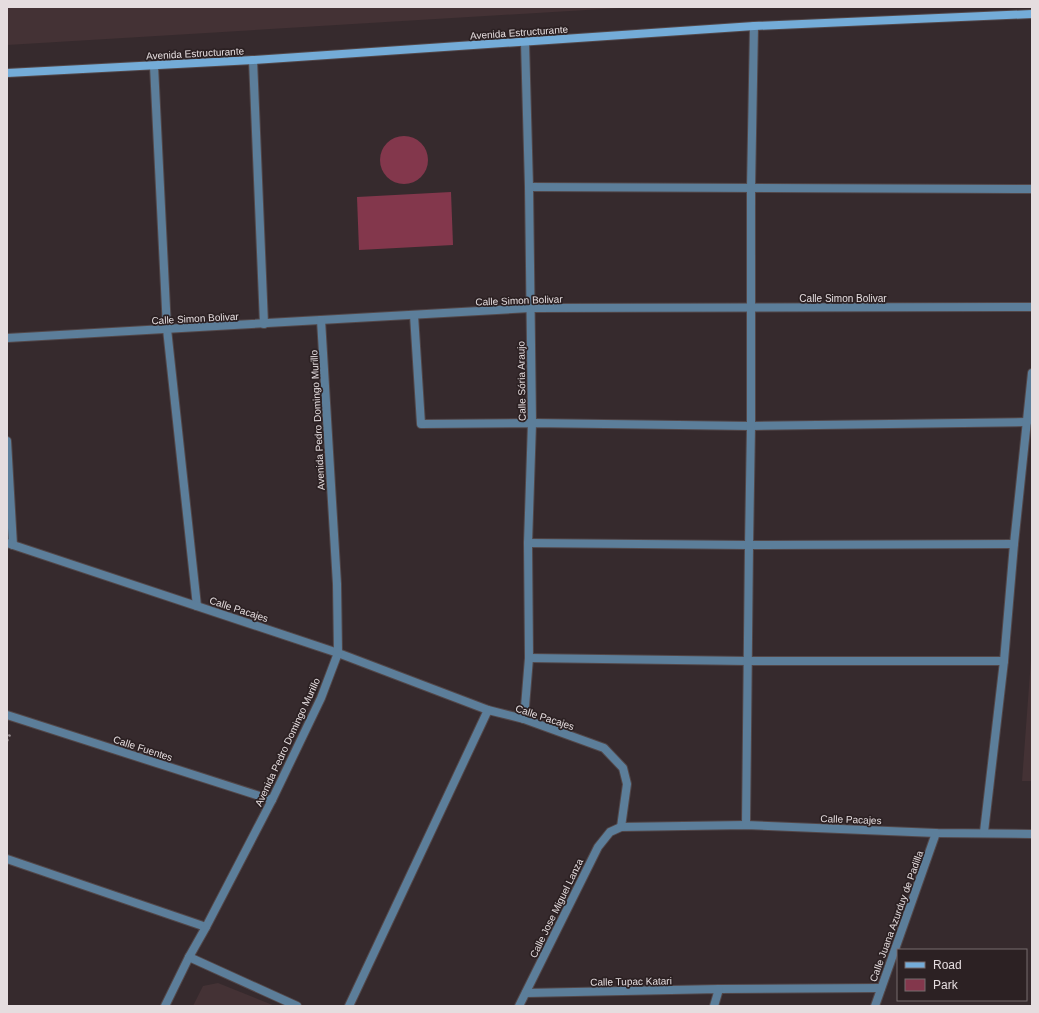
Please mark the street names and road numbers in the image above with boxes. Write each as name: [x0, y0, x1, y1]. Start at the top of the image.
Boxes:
street label: Avenida Estructurante: [470, 24, 569, 41]
street label: Avenida Estructurante: [146, 45, 245, 62]
street label: Calle Simon Bolivar: [475, 293, 563, 308]
street label: Calle Simon Bolivar: [799, 293, 887, 304]
street label: Calle Simon Bolivar: [151, 311, 240, 326]
street label: Calle Sória Araujo: [515, 340, 528, 421]
street label: Avenida Pedro Domingo Murillo: [308, 349, 327, 490]
street label: Calle Pacajes: [208, 595, 270, 624]
street label: Avenida Pedro Domingo Murillo: [253, 676, 322, 808]
street label: Calle Pacajes: [514, 703, 576, 732]
street label: Calle Fuentes: [112, 734, 174, 763]
street label: Calle Pacajes: [820, 813, 882, 826]
street label: Calle Juana Azurduy de Padilla: [868, 849, 925, 983]
street label: Calle Jose Miguel Lanza: [528, 856, 585, 960]
street label: Calle Tupac Katari: [590, 975, 672, 988]

